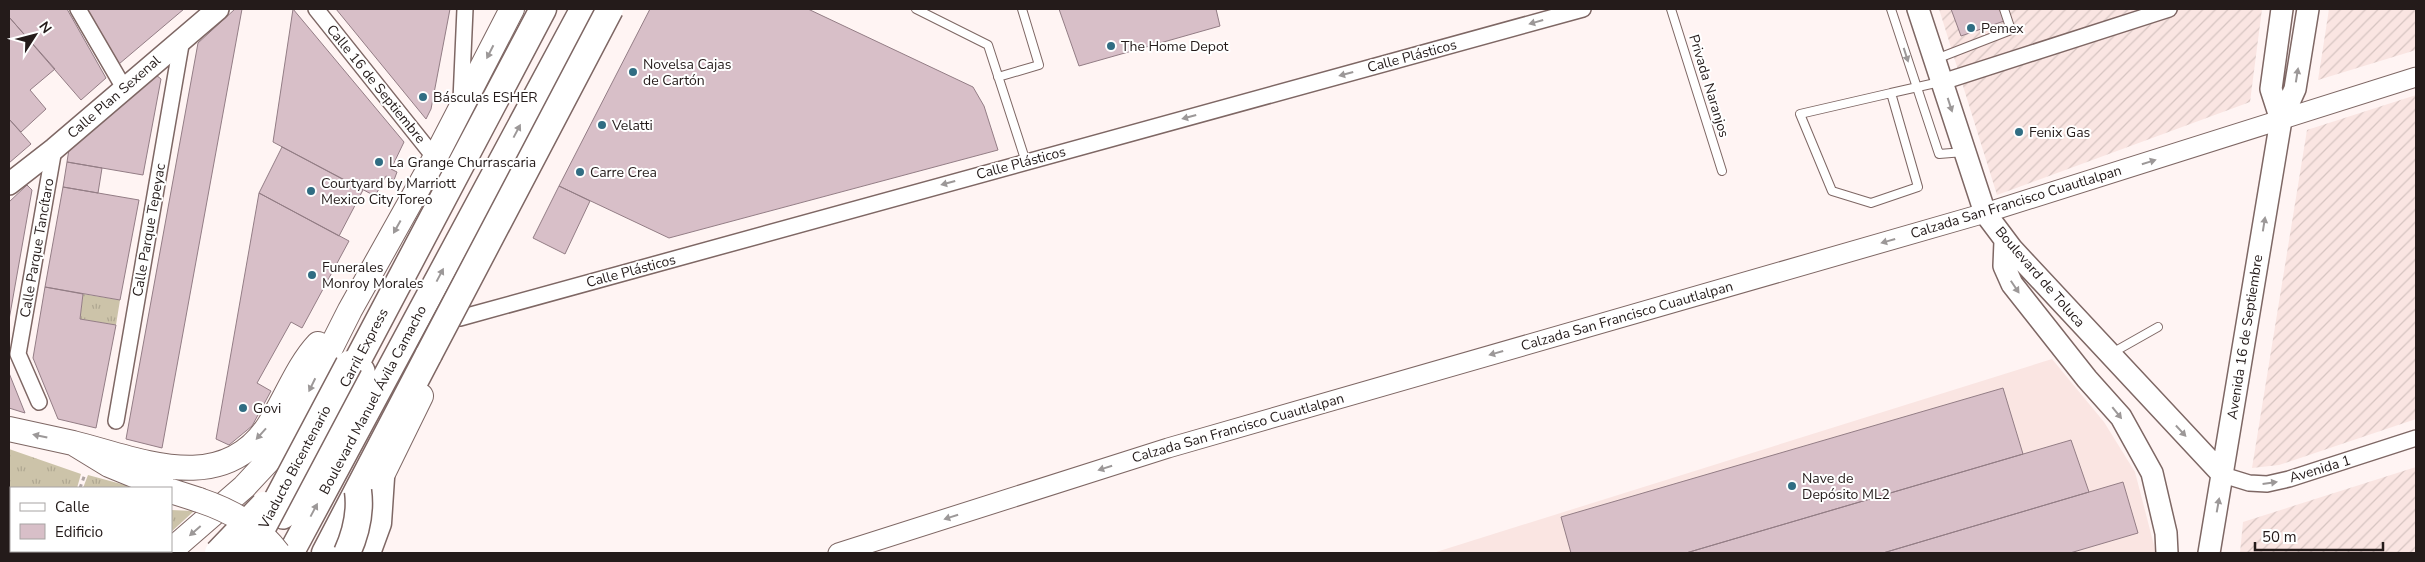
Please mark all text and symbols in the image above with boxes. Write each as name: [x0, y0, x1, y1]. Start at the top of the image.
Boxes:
north arrow: [10, 10, 60, 60]
text: N: [34, 18, 56, 37]
one-way arrow: [1528, 18, 1544, 26]
place label: Pemex: [1981, 19, 2024, 38]
street label: Calle 16 de Septiembre: [322, 21, 430, 147]
marker: Pemex: [1965, 22, 1977, 34]
street label: Privada Naranjos: [1684, 32, 1734, 140]
street label: Calle Plásticos: [1365, 35, 1459, 77]
place label: The Home Depot: [1121, 37, 1229, 56]
marker: The Home Depot: [1105, 40, 1117, 52]
one-way arrow: [486, 45, 494, 59]
one-way arrow: [1902, 48, 1910, 63]
street label: Calle Plan Sexenal: [63, 51, 165, 143]
place label: Novelsa Cajas de Cartón: [643, 55, 732, 90]
marker: Novelsa Cajas de Cartón: [627, 66, 639, 78]
one-way arrow: [2294, 67, 2302, 83]
one-way arrow: [1338, 71, 1353, 79]
place label: Básculas ESHER: [433, 88, 538, 107]
marker: Básculas ESHER: [417, 91, 429, 103]
one-way arrow: [1946, 98, 1954, 113]
one-way arrow: [1181, 114, 1196, 122]
place label: Velatti: [611, 116, 653, 135]
marker: Velatti: [596, 119, 608, 131]
place label: Fenix Gas: [2029, 123, 2091, 142]
one-way arrow: [513, 124, 521, 139]
marker: Fenix Gas: [2013, 126, 2025, 138]
street label: Calle Plásticos: [974, 142, 1068, 184]
place label: La Grange Churrascaria: [389, 153, 536, 172]
marker: La Grange Churrascaria: [373, 156, 385, 168]
one-way arrow: [2141, 157, 2156, 165]
street label: Calle Parque Tepeyac: [128, 161, 170, 298]
street label: Calzada San Francisco Cuautlalpan: [1908, 161, 2124, 243]
place label: Carre Crea: [590, 163, 657, 182]
marker: Carre Crea: [574, 166, 586, 178]
place label: Courtyard by Marriott Mexico City Toreo: [321, 174, 456, 209]
street label: Calle Parque Tancítaro: [15, 177, 59, 319]
one-way arrow: [940, 180, 955, 188]
marker: Courtyard by Marriott Mexico City Toreo: [305, 185, 317, 197]
one-way arrow: [2260, 216, 2268, 232]
one-way arrow: [393, 220, 402, 233]
street label: Boulevard de Toluca: [1991, 223, 2089, 331]
one-way arrow: [1880, 237, 1895, 245]
street label: Calle Plásticos: [584, 250, 678, 292]
street label: Avenida 16 de Septiembre: [2223, 253, 2267, 421]
place label: Funerales Monroy Morales: [322, 258, 424, 293]
one-way arrow: [436, 267, 444, 282]
marker: Funerales Monroy Morales: [306, 269, 318, 281]
street label: Calzada San Francisco Cuautlalpan: [1519, 277, 1735, 355]
one-way arrow: [2010, 280, 2020, 294]
street label: Boulevard Manuel Ávila Camacho: [315, 302, 431, 498]
street label: Carril Express: [335, 305, 393, 391]
one-way arrow: [1489, 350, 1504, 358]
one-way arrow: [308, 378, 316, 392]
street label: Calzada San Francisco Cuautlalpan: [1130, 389, 1346, 467]
place label: Govi: [253, 399, 281, 418]
marker: Govi: [237, 402, 249, 414]
street label: Viaducto Bicentenario: [254, 402, 336, 533]
one-way arrow: [2112, 407, 2123, 420]
one-way arrow: [2175, 425, 2187, 437]
one-way arrow: [255, 427, 267, 439]
one-way arrow: [32, 432, 47, 440]
street label: Avenida 1: [2287, 451, 2353, 487]
one-way arrow: [1098, 465, 1113, 472]
place label: Nave de Depósito ML2: [1802, 469, 1890, 504]
one-way arrow: [2263, 479, 2279, 487]
marker: Nave de Depósito ML2: [1786, 480, 1798, 492]
legend: [10, 487, 172, 552]
text: Calle: [55, 497, 90, 517]
one-way arrow: [2214, 497, 2222, 513]
one-way arrow: [310, 503, 318, 518]
one-way arrow: [943, 514, 958, 522]
scale bar: [2255, 520, 2382, 552]
text: Edificio: [55, 522, 103, 542]
one-way arrow: [189, 525, 201, 537]
text: 50 m: [2262, 527, 2297, 547]

